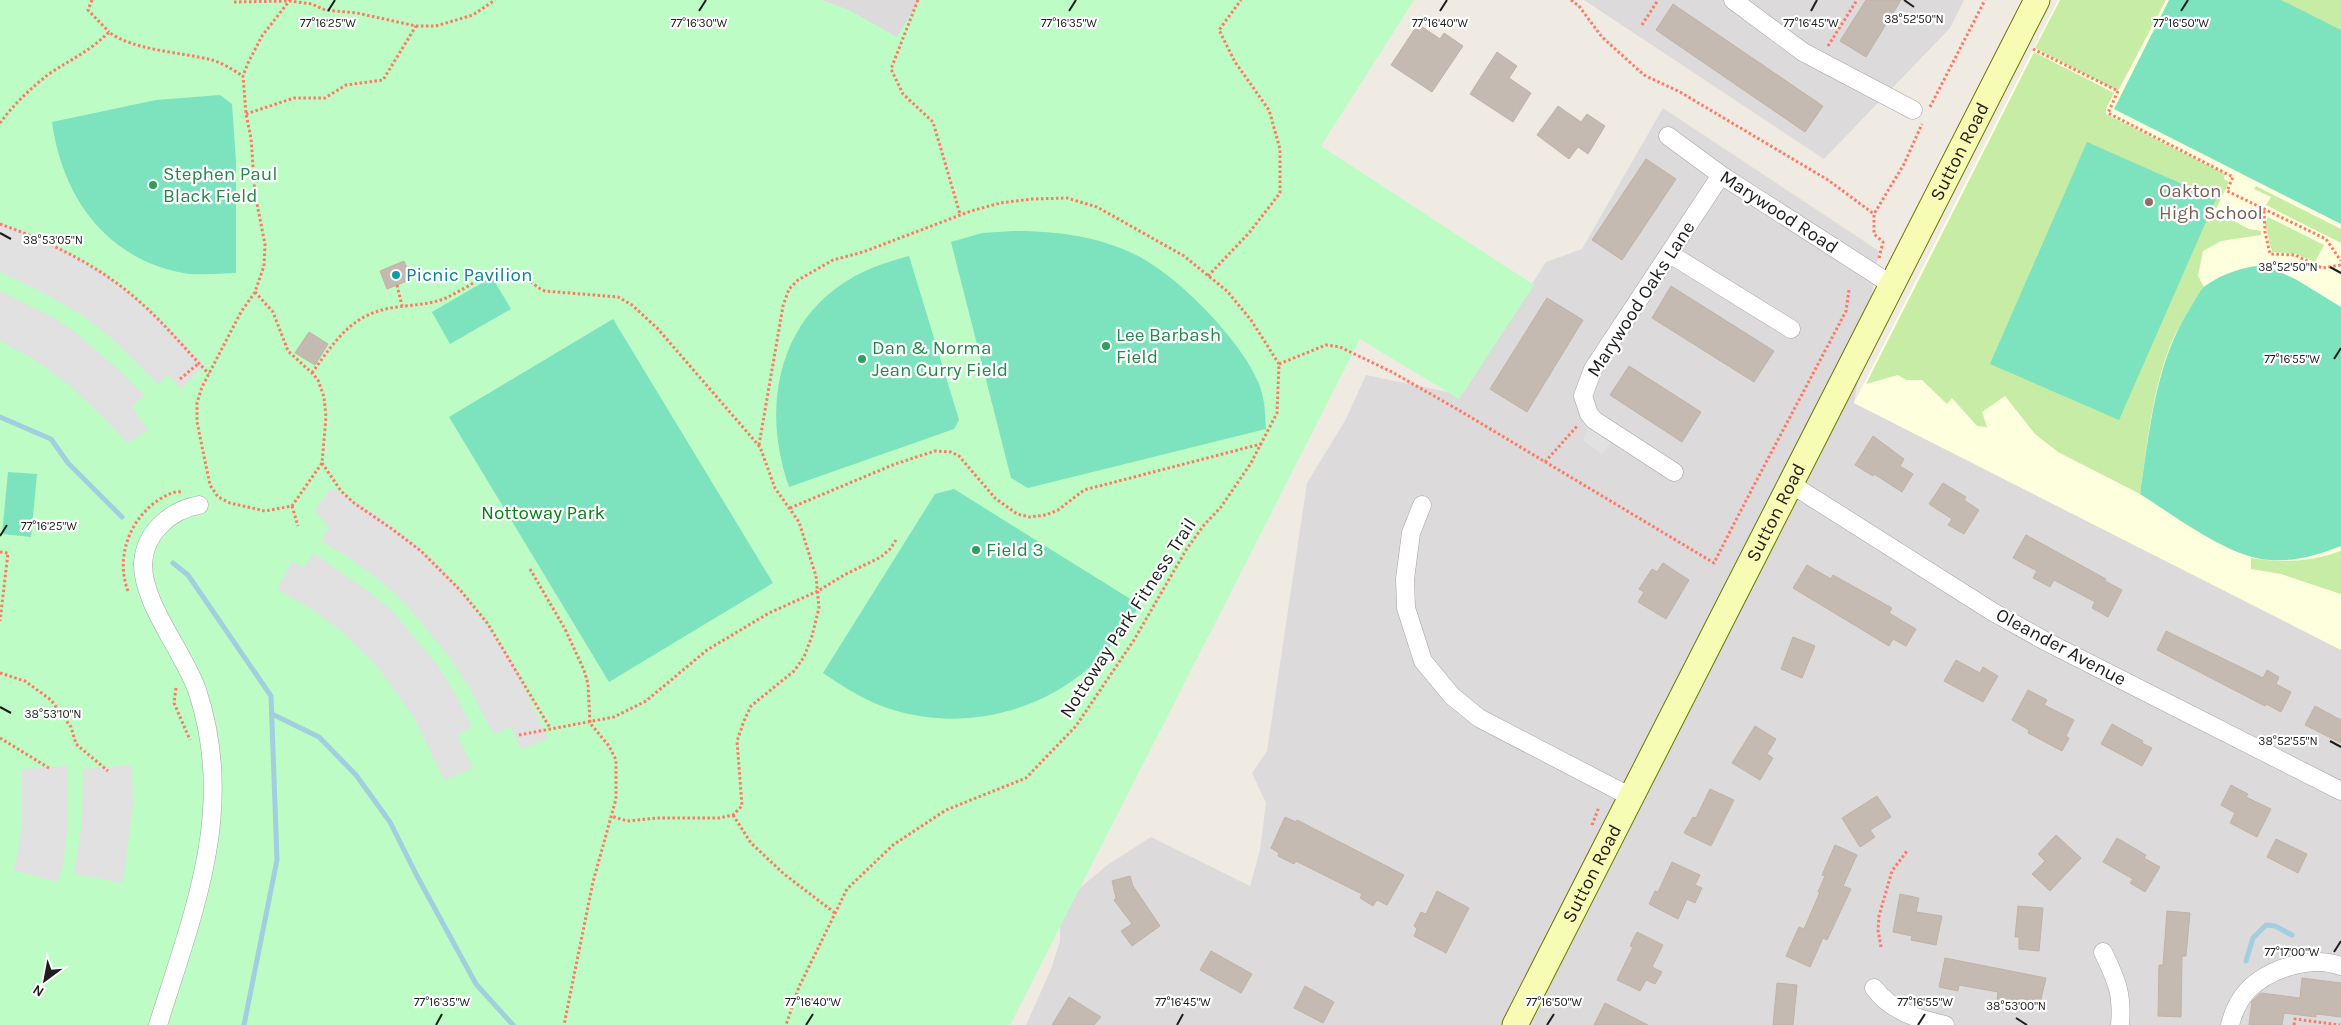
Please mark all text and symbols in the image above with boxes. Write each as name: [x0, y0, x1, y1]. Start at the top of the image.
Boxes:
text: 38°52'50"N: [1884, 12, 1944, 26]
text: 77°16'25"W: [300, 16, 356, 30]
text: 77°16'30"W: [671, 16, 727, 30]
text: 77°16'35"W: [1041, 16, 1097, 30]
text: 77°16'40"W: [1412, 16, 1468, 30]
text: 77°16'45"W: [1783, 16, 1839, 30]
text: 77°16'50"W: [2153, 16, 2209, 30]
street label: Sutton Road: [1926, 99, 1994, 205]
place label: Stephen Paul Black Field: [163, 163, 278, 207]
street label: Marywood Road: [1716, 166, 1842, 258]
marker: Stephen Paul Black Field: [147, 179, 159, 191]
place label: Oakton High School: [2159, 180, 2263, 224]
marker: Oakton High School: [2143, 196, 2155, 208]
street label: Marywood Oaks Lane: [1582, 217, 1700, 381]
text: 38°53'05"N: [23, 233, 83, 247]
text: 38°52'50"N: [2258, 260, 2318, 274]
place label: Picnic Pavilion: [406, 264, 532, 286]
marker: Picnic Pavilion: [390, 269, 402, 281]
place label: Lee Barbash Field: [1116, 324, 1221, 368]
place label: Dan & Norma Jean Curry Field: [872, 337, 1008, 381]
marker: Lee Barbash Field: [1100, 340, 1112, 352]
text: 77°16'55"W: [2264, 352, 2320, 366]
marker: Dan & Norma Jean Curry Field: [856, 353, 868, 365]
street label: Sutton Road: [1742, 460, 1810, 565]
park label: Nottoway Park: [481, 502, 605, 524]
street label: Nottoway Park Fitness Trail: [1055, 514, 1201, 722]
text: 77°16'25"W: [21, 519, 77, 533]
place label: Field 3: [986, 539, 1044, 561]
marker: Field 3: [970, 544, 982, 556]
street label: Oleander Avenue: [1992, 603, 2130, 691]
text: 38°53'10"N: [25, 707, 81, 721]
text: 38°52'55"N: [2258, 734, 2318, 748]
street label: Sutton Road: [1558, 821, 1626, 926]
text: 77°17'00"W: [2264, 945, 2320, 959]
north arrow: [20, 955, 70, 1005]
text: N: [30, 981, 47, 1000]
text: 77°16'35"W: [414, 995, 470, 1009]
text: 77°16'40"W: [785, 995, 841, 1009]
text: 77°16'45"W: [1155, 995, 1211, 1009]
text: 77°16'50"W: [1526, 995, 1582, 1009]
text: 77°16'55"W: [1897, 995, 1953, 1009]
text: 38°53'00"N: [1986, 999, 2046, 1013]

